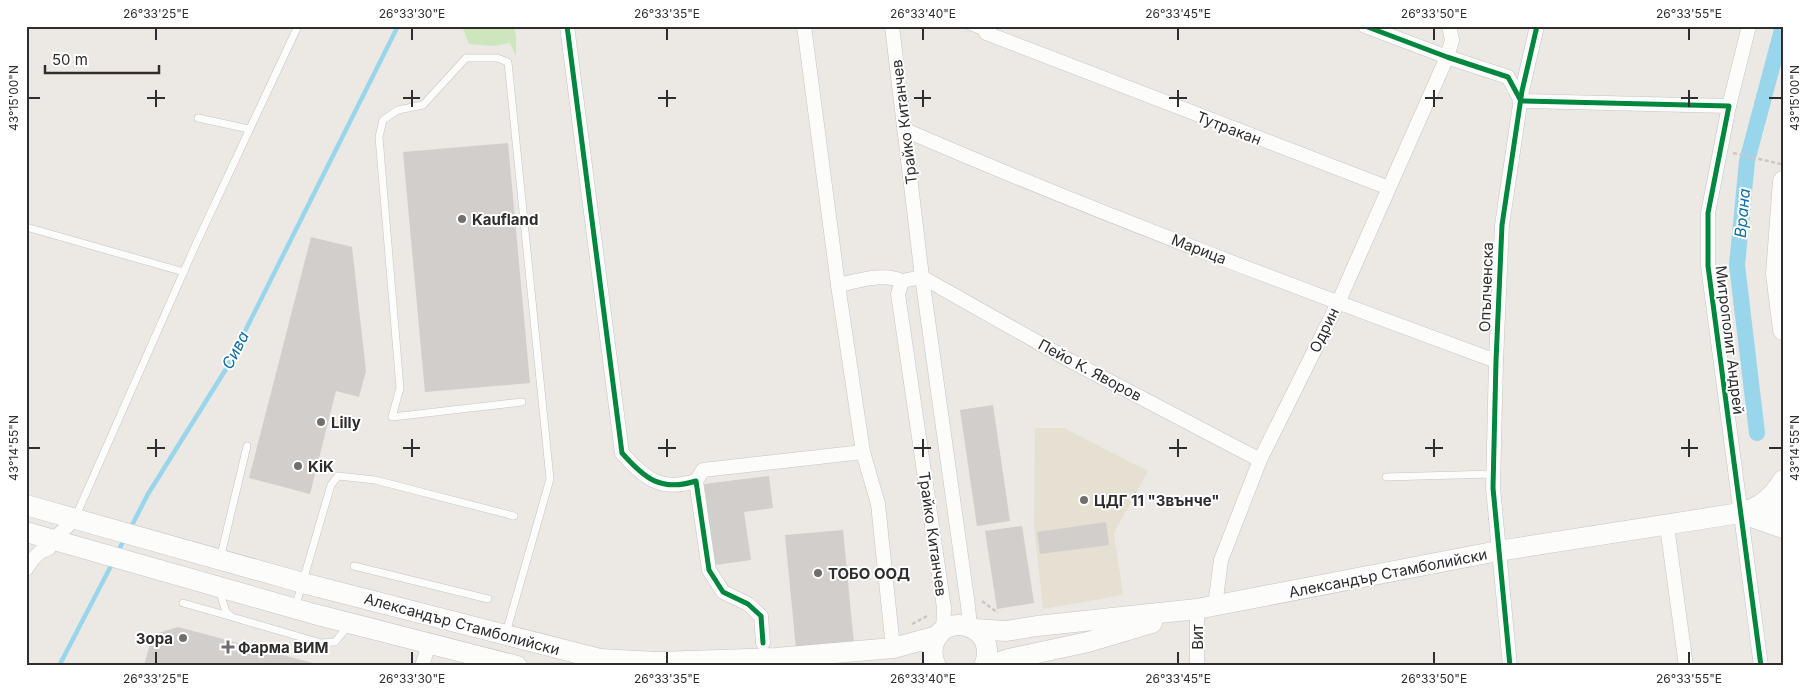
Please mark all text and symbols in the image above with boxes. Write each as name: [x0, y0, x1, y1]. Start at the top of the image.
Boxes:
text: 26°33'25"E: [123, 6, 189, 21]
text: 26°33'30"E: [379, 6, 445, 21]
text: 26°33'35"E: [634, 6, 700, 21]
text: 26°33'40"E: [890, 6, 956, 21]
text: 26°33'45"E: [1145, 6, 1211, 21]
text: 26°33'50"E: [1401, 6, 1467, 21]
text: 26°33'55"E: [1656, 6, 1722, 21]
scale bar: [45, 42, 159, 74]
text: 50 m: [52, 50, 88, 69]
street label: Трайко Китанчев: [887, 59, 921, 185]
text: 43°15'00"N: [6, 65, 21, 131]
text: 43°15'00"N: [1787, 65, 1802, 131]
street label: Тутракан: [1194, 107, 1264, 149]
water label: Врана: [1730, 187, 1754, 239]
place label: Kaufland: [472, 210, 538, 229]
marker: Kaufland: [456, 213, 468, 225]
street label: Марица: [1169, 230, 1229, 268]
street label: Опълченска: [1475, 242, 1497, 332]
street label: Митрополит Андрей: [1711, 265, 1749, 415]
street label: Одрин: [1305, 304, 1343, 356]
water label: Сива: [217, 327, 253, 372]
street label: Пейо К. Яворов: [1035, 335, 1145, 405]
place label: Lilly: [331, 413, 361, 432]
text: 43°14'55"N: [6, 415, 21, 481]
text: 43°14'55"N: [1787, 415, 1802, 481]
marker: Lilly: [315, 416, 327, 428]
place label: KiK: [308, 457, 334, 476]
marker: KiK: [292, 460, 304, 472]
street label: Трайко Китанчев: [915, 470, 951, 598]
place label: ЦДГ 11 "Звънче": [1094, 491, 1220, 510]
marker: ЦДГ 11 "Звънче": [1078, 494, 1090, 506]
street label: Александър Стамболийски: [1287, 544, 1489, 602]
place label: ТОБО ООД: [828, 564, 910, 583]
marker: ТОБО ООД: [812, 567, 824, 579]
street label: Александър Стамболийски: [362, 589, 562, 659]
street label: Вит: [1188, 624, 1207, 650]
place label: Зора: [136, 629, 173, 648]
marker: Зора: [177, 632, 189, 644]
place label: Фарма ВИМ: [238, 638, 328, 657]
marker: Фарма ВИМ: [222, 641, 234, 653]
text: 26°33'25"E: [123, 671, 189, 686]
text: 26°33'30"E: [379, 671, 445, 686]
text: 26°33'35"E: [634, 671, 700, 686]
text: 26°33'40"E: [890, 671, 956, 686]
text: 26°33'45"E: [1145, 671, 1211, 686]
text: 26°33'50"E: [1401, 671, 1467, 686]
text: 26°33'55"E: [1656, 671, 1722, 686]

